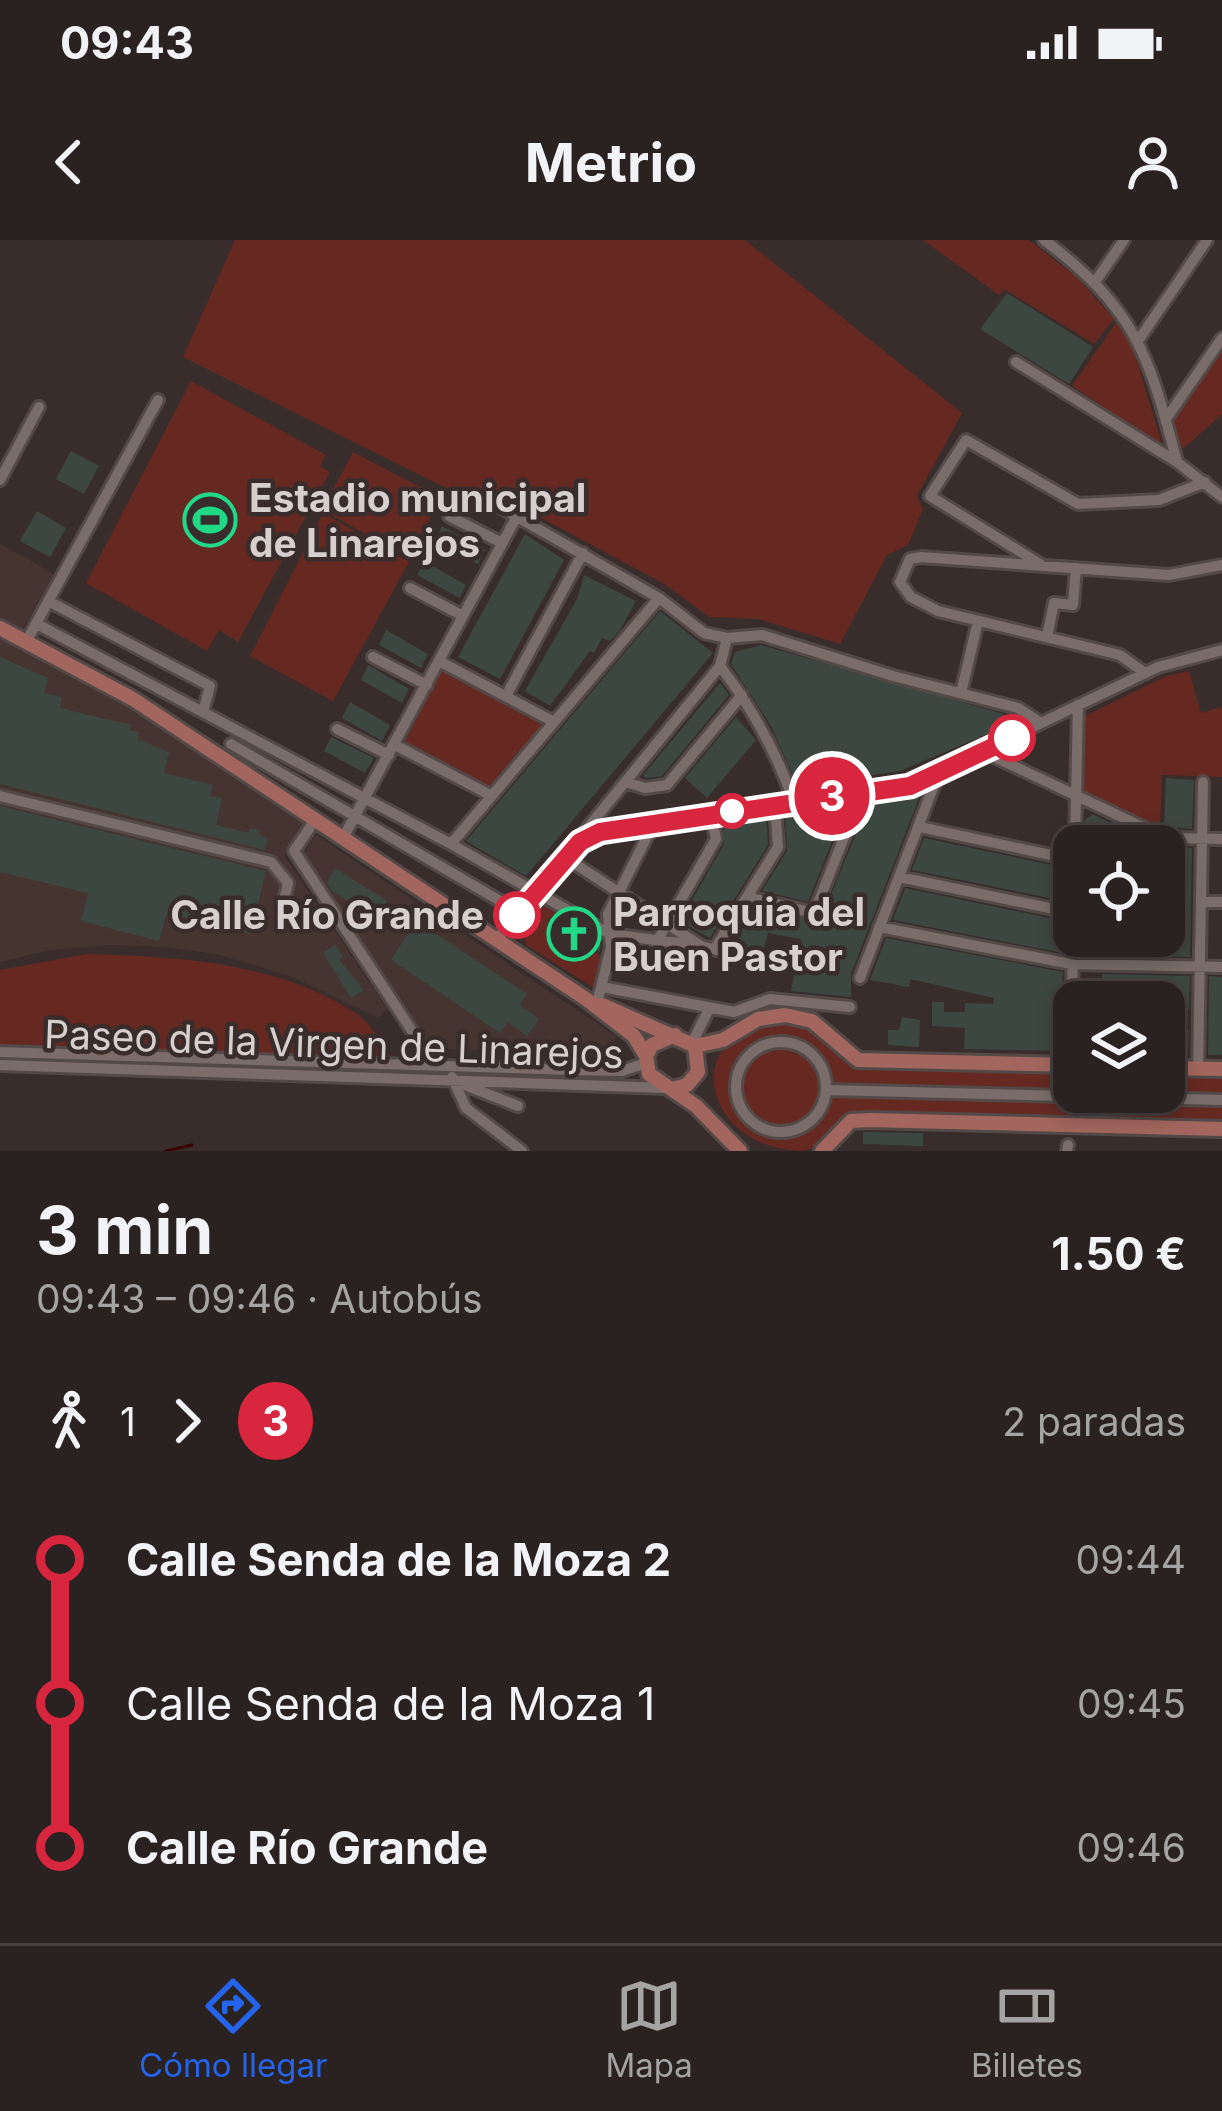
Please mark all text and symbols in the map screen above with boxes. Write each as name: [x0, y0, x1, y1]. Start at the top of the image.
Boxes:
text: 09:43: [60, 15, 194, 70]
icon: back: [36, 129, 102, 195]
icon: person: [1120, 129, 1186, 195]
text: Metrio: [525, 130, 697, 195]
place label: Estadio municipal de Linarejos: [249, 474, 586, 566]
sports icon: Estadio municipal de Linarejos: [182, 492, 238, 548]
unlabelled marker: [990, 716, 1034, 760]
line badge: 3: [793, 757, 871, 835]
text: 3: [818, 770, 846, 821]
unlabelled marker: [716, 795, 748, 827]
map controls: [1053, 825, 1185, 1113]
button: locate: [1053, 825, 1185, 957]
place label: Parroquia del Buen Pastor: [613, 888, 865, 980]
place label: Calle Río Grande: [170, 891, 484, 938]
marker: Calle Río Grande: [495, 893, 539, 937]
church icon: Parroquia del Buen Pastor: [546, 906, 602, 962]
button: layers: [1053, 981, 1185, 1113]
street label: Paseo de la Virgen de Linarejos: [44, 1010, 624, 1077]
text: 3 min: [36, 1190, 213, 1270]
text: 1.50 €: [1051, 1226, 1186, 1281]
text: 09:43 – 09:46 · Autobús: [36, 1275, 483, 1322]
icon: walk: [36, 1388, 102, 1454]
icon: forward: [154, 1388, 220, 1454]
text: 3: [262, 1395, 289, 1446]
text: 1: [120, 1398, 136, 1445]
text: 2 paradas: [1002, 1398, 1186, 1445]
text: Calle Senda de la Moza 2: [126, 1532, 671, 1587]
text: 09:44: [1076, 1536, 1186, 1583]
text: Calle Senda de la Moza 1: [126, 1676, 655, 1731]
text: 09:45: [1077, 1680, 1186, 1727]
text: Calle Río Grande: [126, 1820, 488, 1875]
text: 09:46: [1077, 1824, 1186, 1871]
tab: Cómo llegar: [139, 1973, 327, 2085]
tab: Mapa: [605, 1973, 693, 2085]
tab: Billetes: [971, 1973, 1083, 2085]

